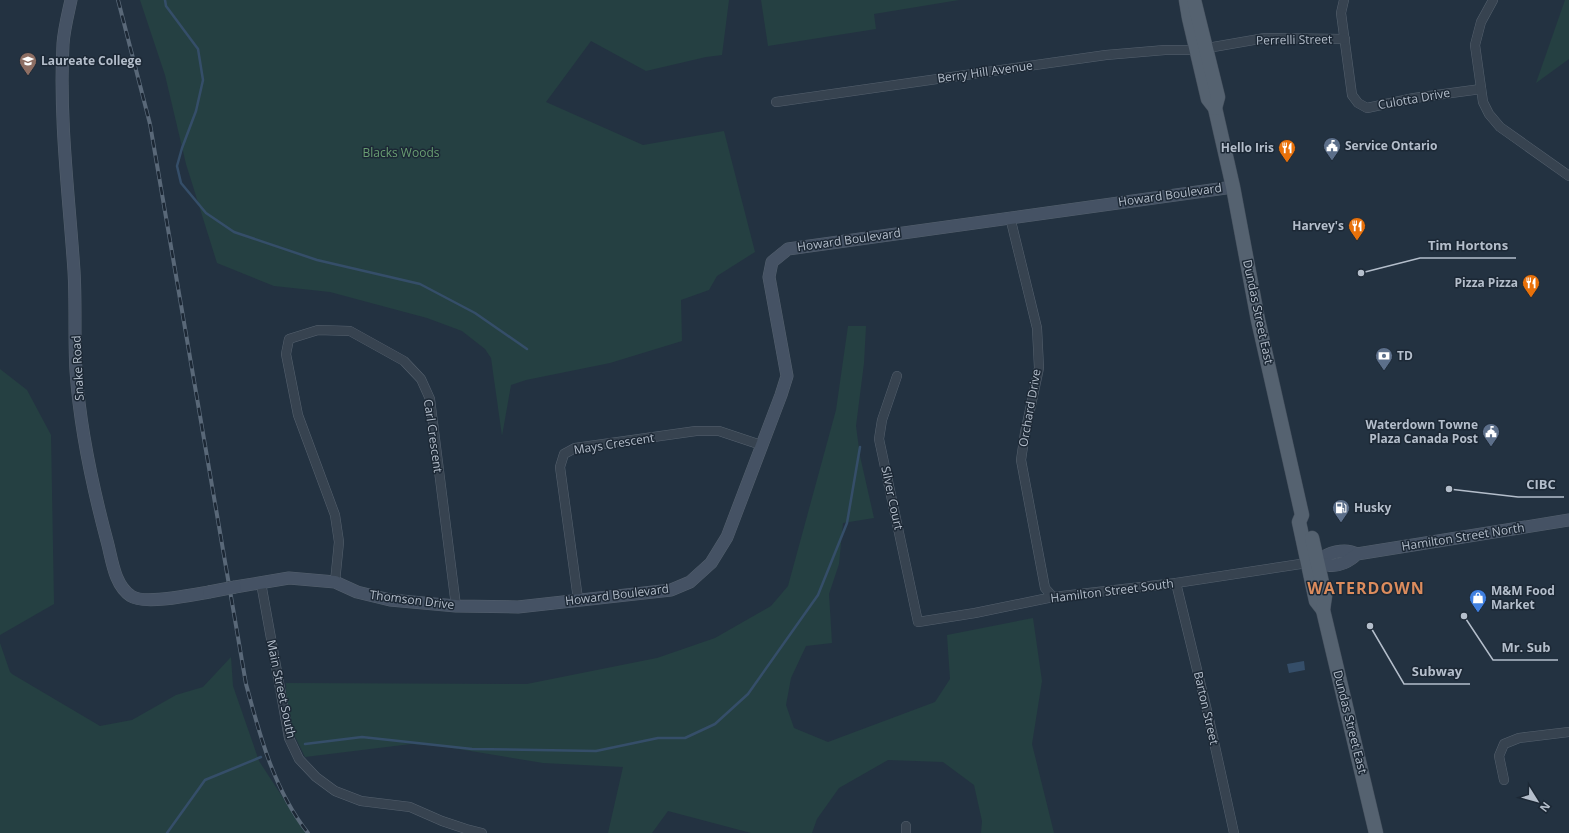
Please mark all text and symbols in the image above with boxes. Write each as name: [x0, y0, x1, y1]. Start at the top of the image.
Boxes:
street label: Perrelli Street: [1256, 30, 1332, 49]
school or university icon: Laureate College: [18, 51, 38, 76]
place label: Laureate College: [41, 52, 141, 69]
street label: Berry Hill Avenue: [936, 56, 1034, 87]
street label: Culotta Drive: [1377, 84, 1452, 113]
public building icon: Service Ontario: [1322, 136, 1342, 161]
place label: Service Ontario: [1345, 137, 1437, 154]
restaurant icon: Hello Iris: [1277, 138, 1297, 163]
place label: Hello Iris: [1221, 139, 1274, 156]
park label: Blacks Woods: [363, 144, 440, 161]
street label: Howard Boulevard: [1117, 179, 1223, 210]
restaurant icon: Harvey's: [1347, 216, 1367, 241]
place label: Harvey's: [1292, 217, 1344, 234]
street label: Howard Boulevard: [796, 224, 902, 255]
callout: Tim Hortons: [1420, 233, 1516, 258]
text: Tim Hortons: [1428, 236, 1508, 254]
street label: Dundas Street East: [1239, 258, 1278, 366]
restaurant icon: Pizza Pizza: [1521, 273, 1541, 298]
place label: Pizza Pizza: [1455, 274, 1518, 291]
street label: Snake Road: [67, 335, 88, 401]
bank icon: TD: [1374, 346, 1394, 371]
place label: TD: [1397, 347, 1413, 364]
street label: Orchard Drive: [1014, 367, 1045, 448]
street label: Carl Crescent: [420, 398, 447, 474]
place label: Waterdown Towne Plaza Canada Post: [1365, 416, 1478, 447]
public building icon: Waterdown Towne Plaza Canada Post: [1481, 422, 1501, 447]
street label: Mays Crescent: [572, 429, 655, 458]
street label: Silver Court: [877, 464, 908, 531]
callout: CIBC: [1518, 472, 1564, 497]
text: CIBC: [1526, 475, 1556, 493]
fuel station icon: Husky: [1331, 498, 1351, 523]
place label: Husky: [1354, 499, 1391, 516]
street label: Hamilton Street North: [1400, 518, 1526, 555]
street label: Hamilton Street South: [1049, 575, 1175, 607]
district label: WATERDOWN: [1307, 577, 1425, 599]
street label: Howard Boulevard: [564, 580, 670, 609]
place label: M&M Food Market: [1491, 582, 1555, 613]
street label: Thomson Drive: [369, 586, 456, 613]
shop icon: M&M Food Market: [1468, 588, 1488, 613]
callout: Mr. Sub: [1493, 635, 1558, 660]
street label: Main Street South: [263, 638, 300, 740]
text: Mr. Sub: [1501, 638, 1551, 656]
callout: Subway: [1404, 659, 1470, 684]
text: Subway: [1412, 662, 1463, 680]
street label: Dundas Street East: [1329, 668, 1372, 775]
street label: Barton Street: [1190, 670, 1223, 746]
north arrow: [1517, 781, 1557, 821]
text: N: [1537, 799, 1554, 815]

